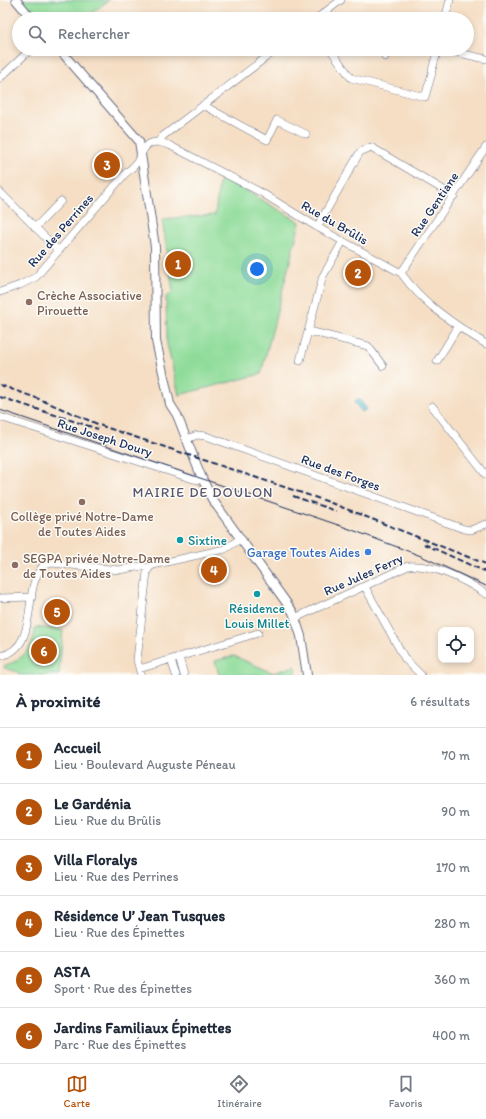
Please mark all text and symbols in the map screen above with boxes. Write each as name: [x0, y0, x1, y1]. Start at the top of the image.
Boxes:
search box: [12, 12, 474, 56]
icon: search: [26, 23, 48, 45]
text: Rechercher: [58, 25, 130, 43]
pin: 3: [94, 150, 120, 180]
street label: Rue Gentiane: [407, 169, 462, 240]
street label: Rue des Perrines: [24, 190, 96, 270]
street label: Rue du Brûlis: [299, 197, 371, 248]
pin: 1: [165, 249, 191, 279]
pin: 2: [345, 258, 371, 288]
your location: [247, 259, 267, 279]
place label: Crèche Associative Pirouette: [37, 288, 142, 318]
marker: Crèche Associative Pirouette: [24, 297, 34, 307]
street label: Rue Joseph Doury: [56, 415, 154, 460]
street label: Rue des Forges: [299, 451, 383, 494]
district label: MAIRIE DE DOULON: [132, 484, 274, 501]
marker: Collège privé Notre-Dame de Toutes Aides: [77, 497, 87, 507]
place label: Collège privé Notre-Dame de Toutes Aides: [10, 509, 154, 539]
place label: Sixtine: [188, 533, 227, 548]
marker: Sixtine: [175, 535, 185, 545]
place label: Garage Toutes Aides: [247, 545, 360, 560]
marker: Garage Toutes Aides: [363, 547, 373, 557]
street label: Rue Jules Ferry: [321, 550, 405, 599]
place label: SEGPA privée Notre-Dame de Toutes Aides: [23, 551, 170, 581]
pin: 4: [201, 555, 227, 585]
marker: SEGPA privée Notre-Dame de Toutes Aides: [10, 560, 20, 570]
marker: Résidence Louis Millet: [252, 589, 262, 599]
pin: 5: [44, 597, 70, 627]
place label: Résidence Louis Millet: [225, 601, 289, 631]
map controls: [438, 627, 474, 663]
button: locate: [438, 627, 474, 663]
pin: 6: [31, 636, 57, 666]
text: À proximité: [16, 691, 101, 711]
text: 6 résultats: [410, 694, 470, 709]
text: Accueil: [54, 739, 101, 757]
text: 1: [26, 748, 32, 763]
text: 70 m: [442, 748, 470, 763]
text: Lieu · Boulevard Auguste Péneau: [54, 757, 236, 772]
text: Le Gardénia: [54, 795, 131, 813]
text: 2: [26, 804, 32, 819]
text: 90 m: [441, 804, 470, 819]
text: Lieu · Rue du Brûlis: [54, 813, 161, 828]
text: Villa Floralys: [54, 851, 137, 869]
text: 3: [25, 860, 33, 875]
text: 170 m: [436, 860, 470, 875]
text: Lieu · Rue des Perrines: [54, 869, 179, 884]
text: Résidence U’ Jean Tusques: [54, 907, 225, 925]
text: 4: [25, 916, 33, 931]
text: 280 m: [434, 916, 470, 931]
text: Lieu · Rue des Épinettes: [54, 925, 185, 940]
text: ASTA: [54, 963, 90, 981]
text: 5: [26, 972, 32, 987]
text: 360 m: [434, 972, 470, 987]
text: Sport · Rue des Épinettes: [54, 981, 192, 996]
text: Jardins Familiaux Épinettes: [54, 1019, 231, 1037]
text: 6: [26, 1028, 32, 1043]
text: 400 m: [432, 1028, 470, 1043]
text: Parc · Rue des Épinettes: [54, 1037, 186, 1052]
tab: Carte: [64, 1073, 90, 1110]
tab: Itinéraire: [217, 1073, 262, 1110]
tab: Favoris: [389, 1073, 422, 1110]

